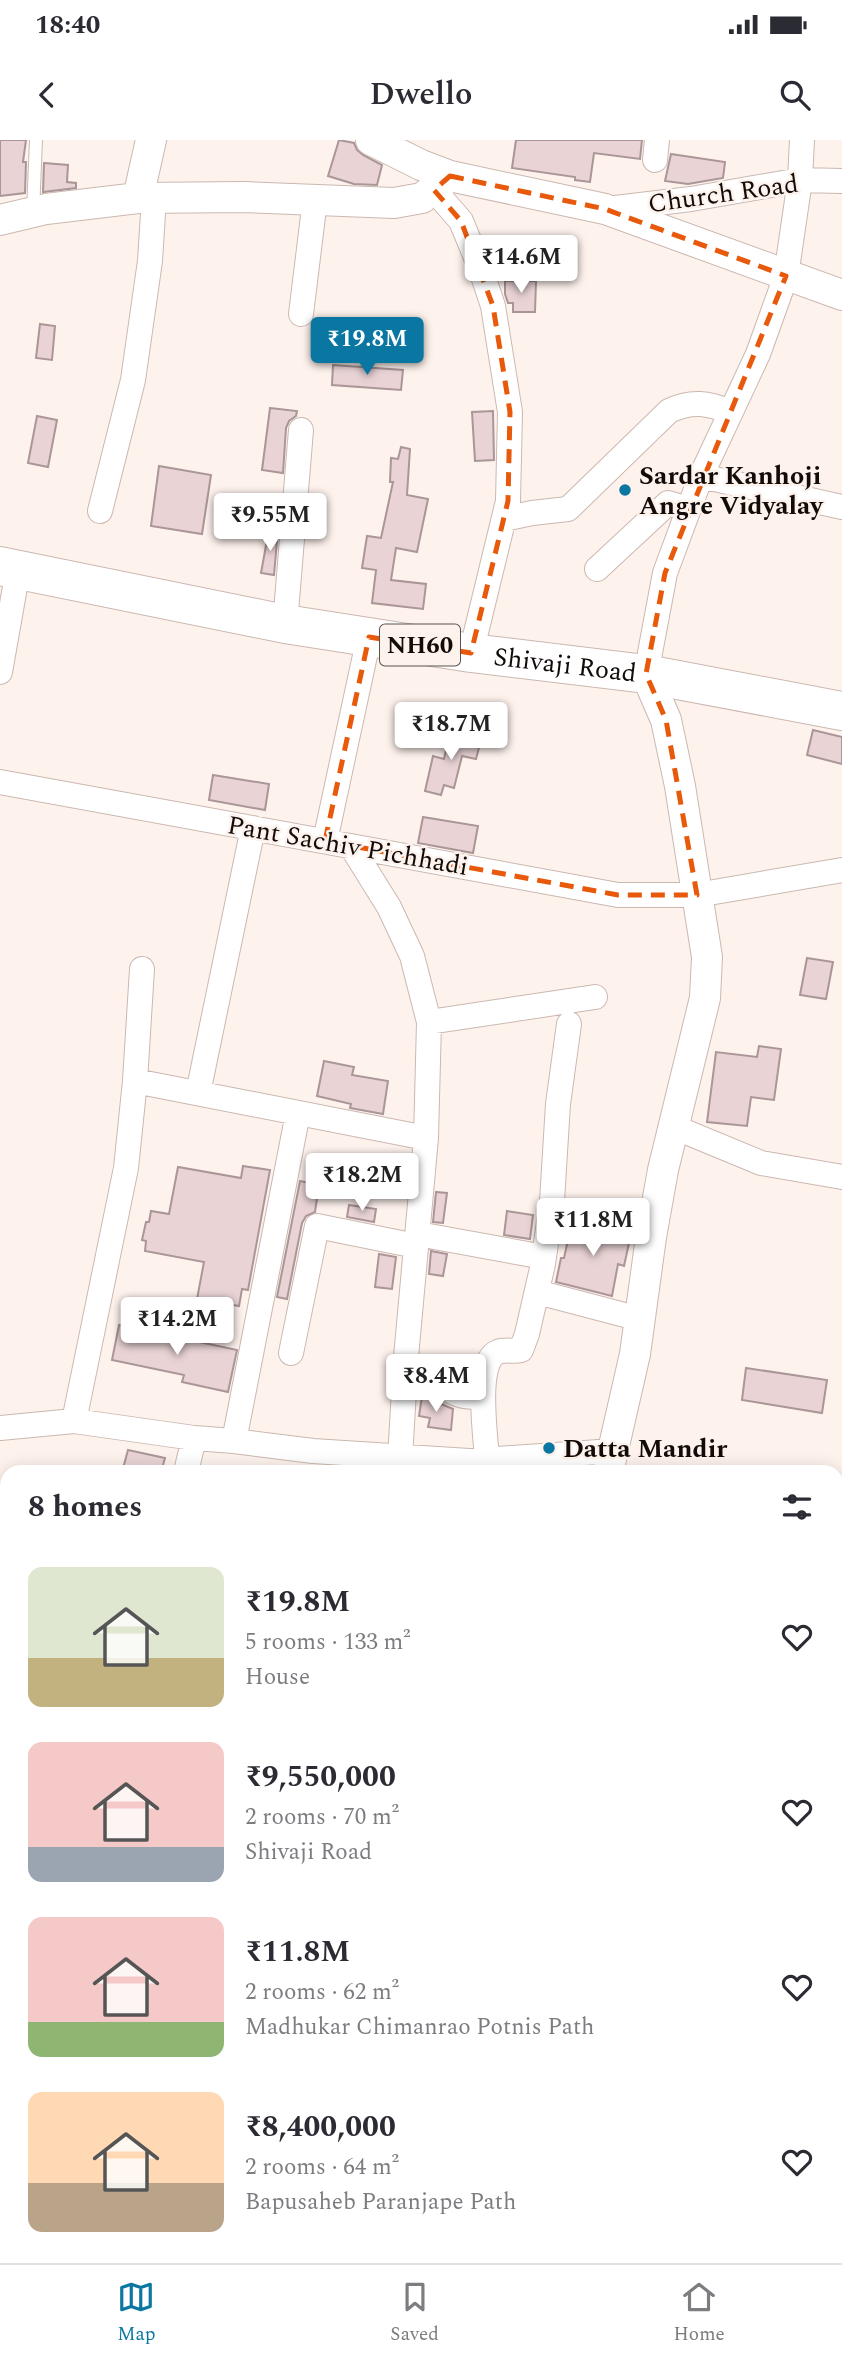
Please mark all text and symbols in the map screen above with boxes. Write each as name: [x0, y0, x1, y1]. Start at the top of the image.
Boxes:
text: 18:40: [35, 5, 100, 45]
text: Dwello: [370, 70, 472, 119]
icon: back: [28, 76, 66, 114]
icon: search: [776, 76, 814, 114]
street label: Church Road: [645, 164, 801, 224]
pin: ₹14.6M: [464, 236, 578, 295]
text: ₹14.6M: [481, 240, 561, 275]
pin: ₹19.8M: [310, 317, 424, 377]
text: ₹19.8M: [327, 322, 407, 357]
place label: Sardar Kanhoji Angre Vidyalay: [639, 456, 824, 526]
marker: Sardar Kanhoji Angre Vidyalay: [617, 482, 633, 498]
pin: ₹9.55M: [213, 494, 327, 553]
text: ₹9.55M: [230, 498, 310, 533]
road number: NH60: [380, 624, 460, 666]
street label: Shivaji Road: [491, 637, 639, 694]
pin: ₹18.7M: [394, 702, 508, 762]
text: ₹18.7M: [411, 707, 491, 742]
street label: Pant Sachiv Pichhadi: [224, 805, 471, 887]
pin: ₹18.2M: [305, 1154, 419, 1213]
text: ₹18.2M: [322, 1158, 402, 1193]
pin: ₹11.8M: [536, 1198, 650, 1258]
text: ₹11.8M: [553, 1203, 633, 1238]
pin: ₹14.2M: [120, 1298, 234, 1357]
text: ₹14.2M: [137, 1302, 217, 1337]
pin: ₹8.4M: [387, 1354, 485, 1414]
text: ₹8.4M: [402, 1359, 470, 1394]
place label: Datta Mandir: [563, 1429, 728, 1469]
marker: Datta Mandir: [541, 1440, 557, 1456]
text: 8 homes: [28, 1484, 142, 1530]
icon: filters: [778, 1488, 816, 1526]
text: ₹19.8M: [245, 1579, 350, 1625]
icon: home: [84, 1595, 168, 1679]
icon: heart: [778, 1618, 816, 1656]
text: 5 rooms · 133 m²: [245, 1625, 411, 1660]
text: House: [245, 1660, 310, 1695]
text: ₹9,550,000: [245, 1754, 396, 1800]
icon: home: [84, 1770, 168, 1854]
icon: heart: [778, 1793, 816, 1831]
text: 2 rooms · 70 m²: [245, 1800, 399, 1835]
text: Shivaji Road: [245, 1835, 372, 1870]
text: ₹11.8M: [245, 1929, 350, 1975]
icon: home: [84, 1945, 168, 2029]
icon: heart: [778, 1968, 816, 2006]
text: 2 rooms · 62 m²: [245, 1975, 399, 2010]
text: Madhukar Chimanrao Potnis Path: [245, 2010, 594, 2045]
text: ₹8,400,000: [245, 2104, 396, 2150]
icon: home: [84, 2120, 168, 2204]
icon: heart: [778, 2143, 816, 2181]
text: 2 rooms · 64 m²: [245, 2150, 399, 2185]
text: Bapusaheb Paranjape Path: [245, 2185, 516, 2220]
tab: Map: [117, 2278, 156, 2349]
tab: Saved: [390, 2278, 439, 2349]
tab: Home: [673, 2278, 725, 2349]

